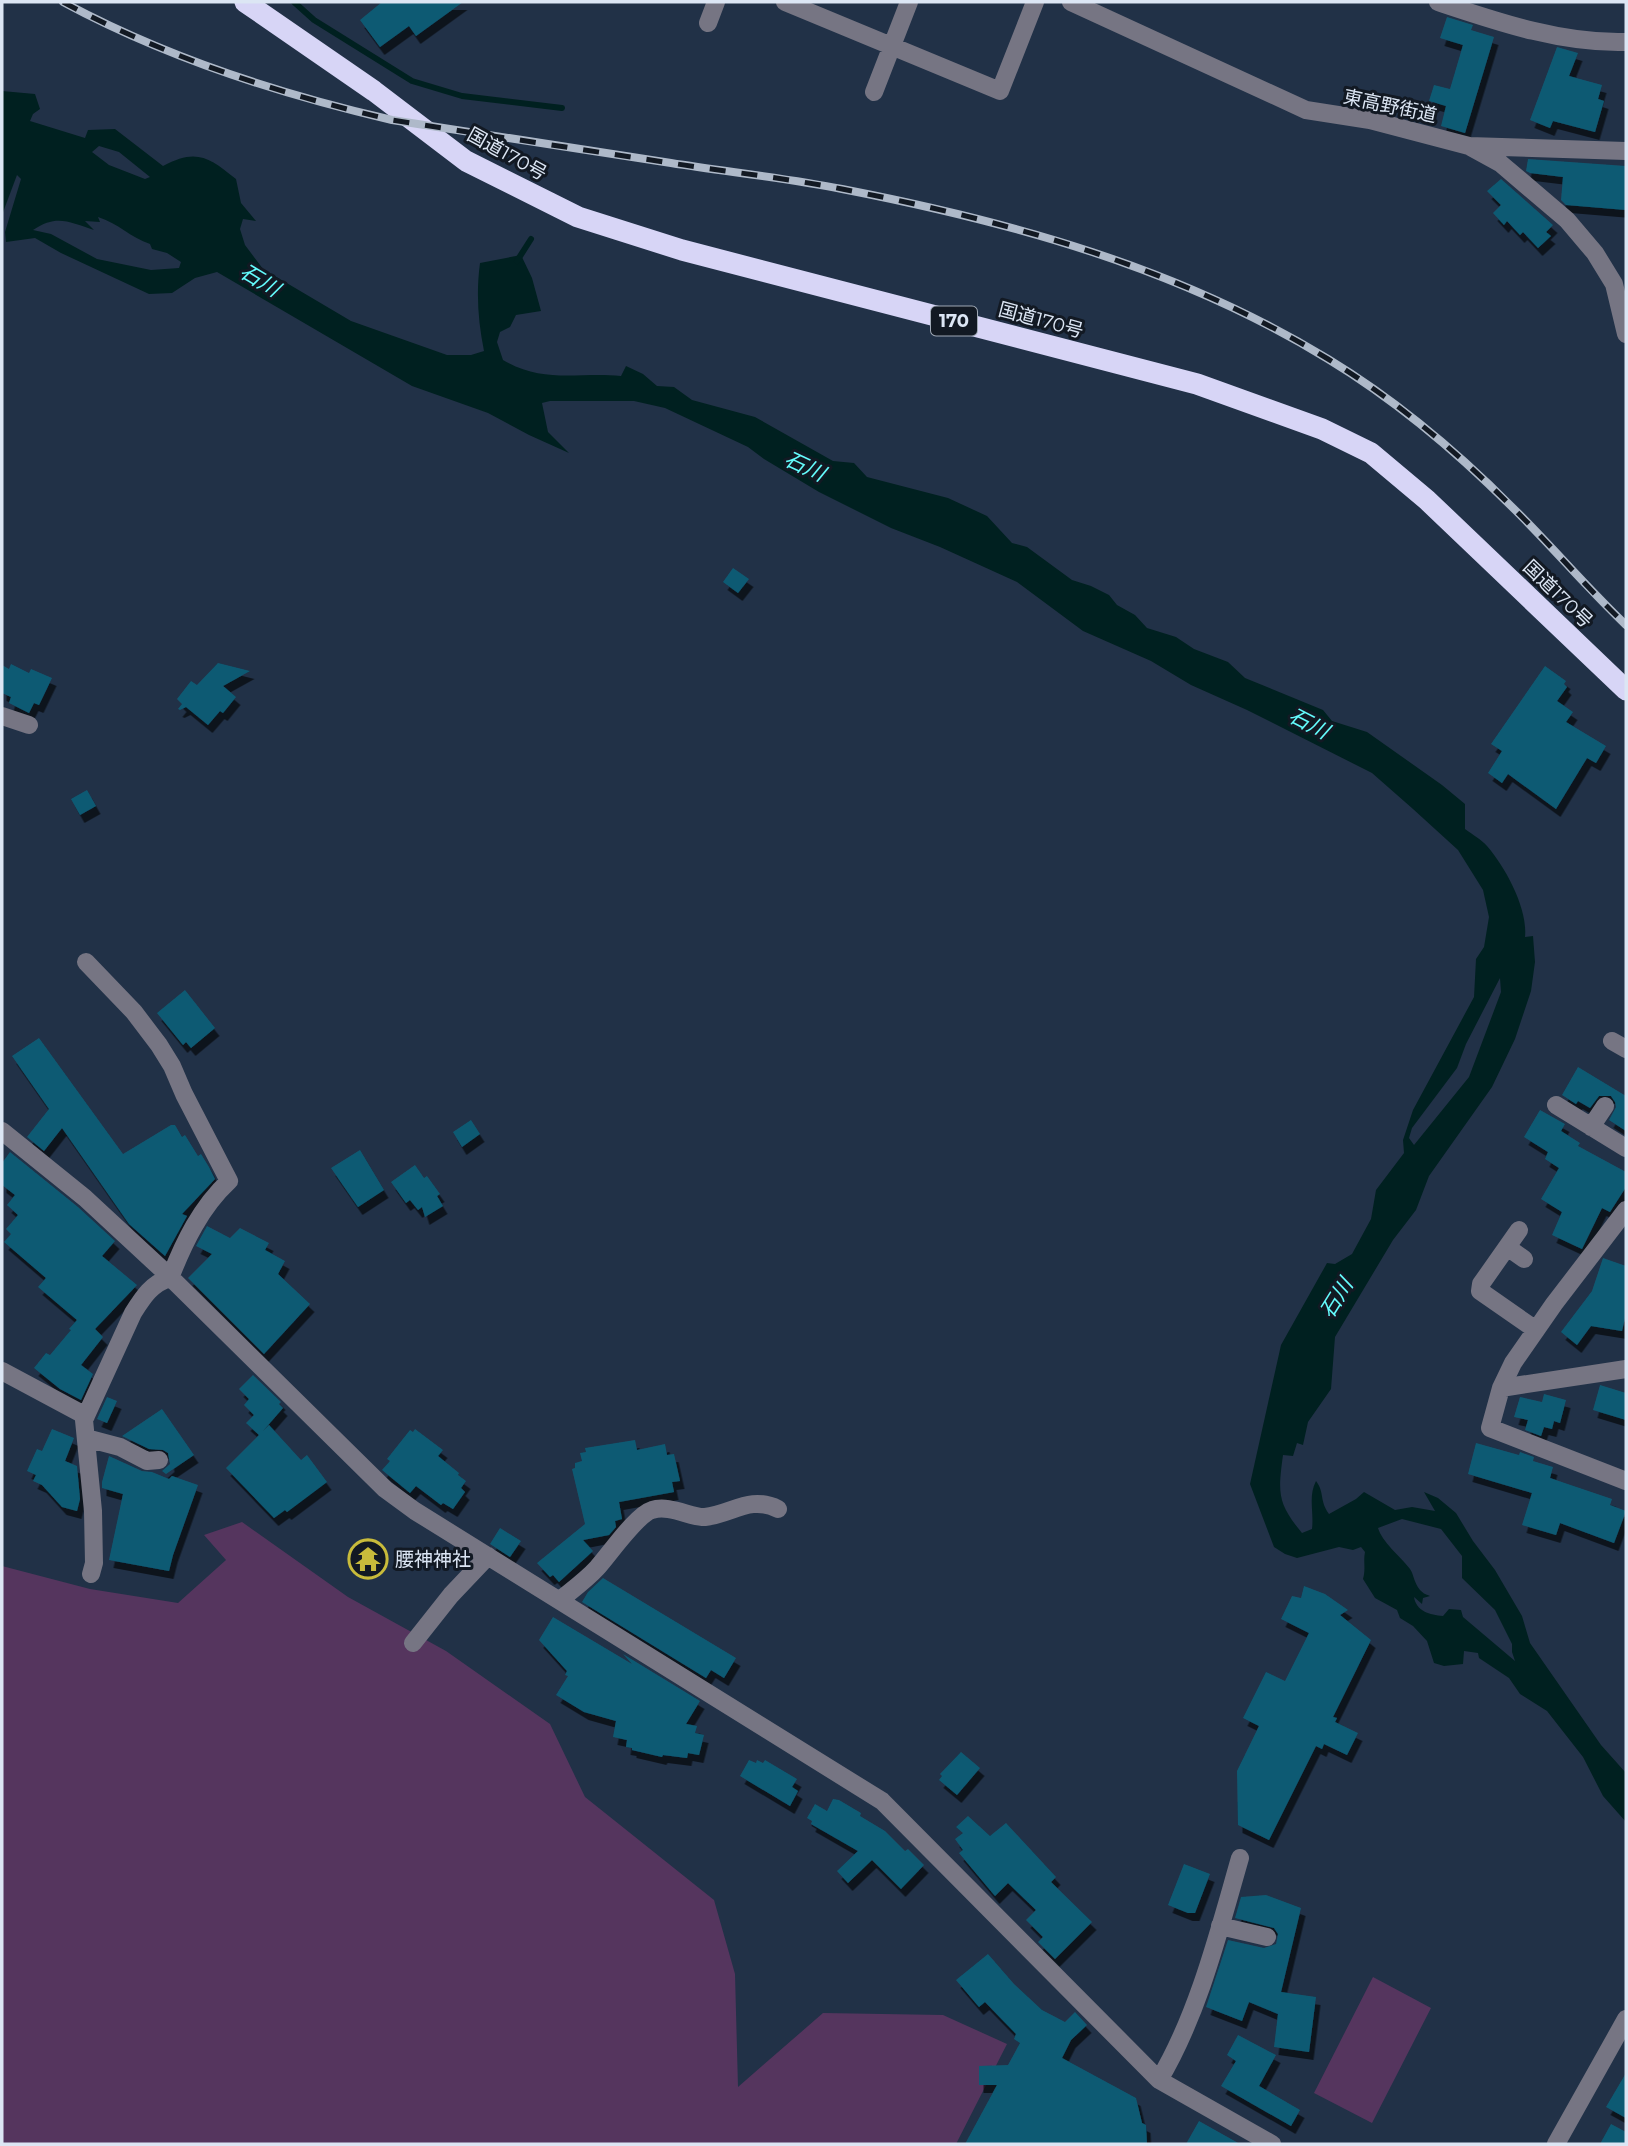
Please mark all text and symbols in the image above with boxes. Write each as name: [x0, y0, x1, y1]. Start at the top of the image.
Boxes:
street label: 東高野街道: [1341, 85, 1439, 127]
street label: 国道170号: [463, 123, 551, 185]
water label: 石川: [236, 258, 286, 303]
street label: 国道170号: [996, 298, 1086, 342]
road number: 170: [931, 306, 977, 335]
water label: 石川: [781, 446, 831, 487]
street label: 国道170号: [1519, 555, 1597, 633]
water label: 石川: [1285, 702, 1335, 745]
water label: 石川: [1314, 1272, 1359, 1322]
temple icon: 腰神神社: [347, 1538, 389, 1580]
place label: 腰神神社: [395, 1548, 471, 1571]

